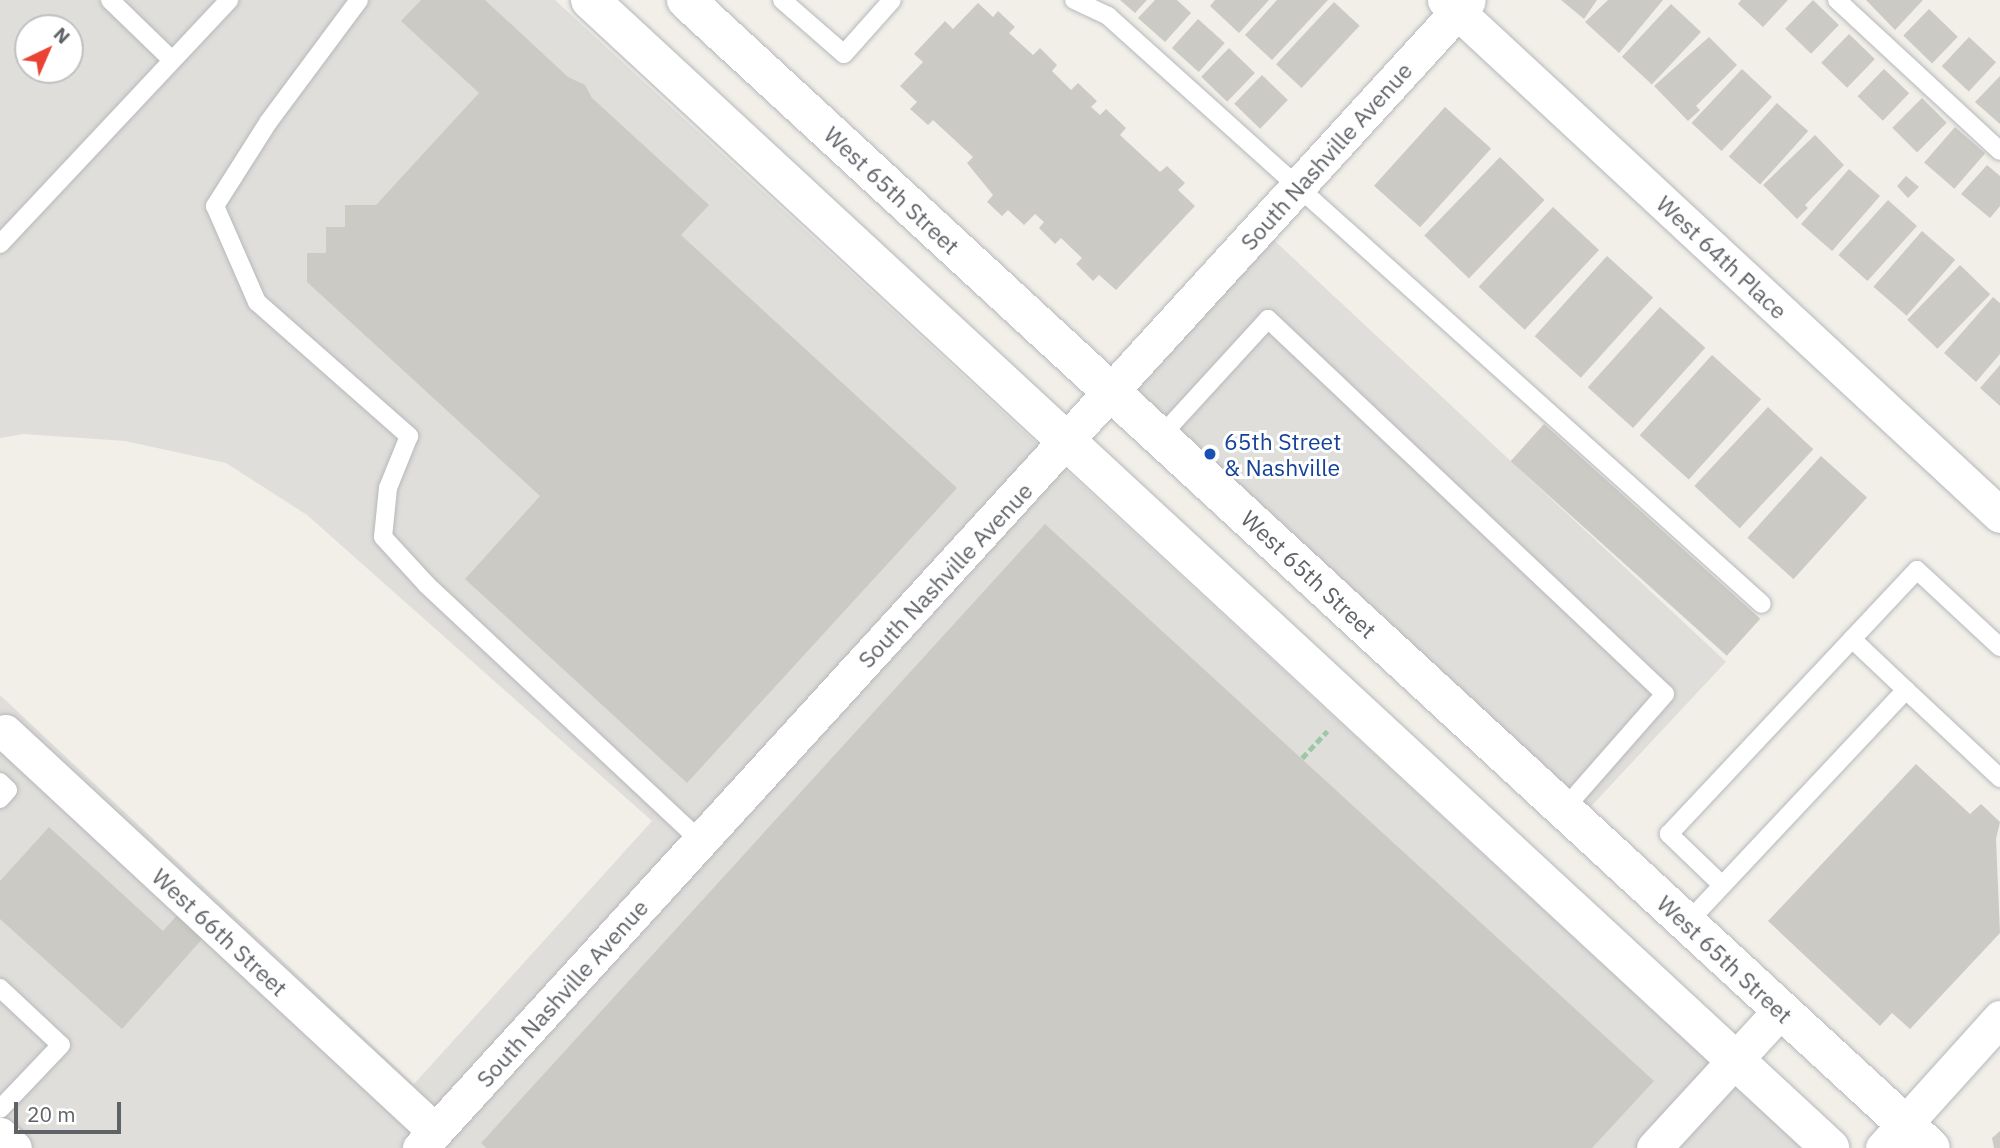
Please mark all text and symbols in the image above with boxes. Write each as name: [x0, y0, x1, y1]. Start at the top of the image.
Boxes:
north arrow: [14, 14, 84, 84]
text: N: [49, 22, 75, 49]
street label: South Nashville Avenue: [1235, 57, 1417, 255]
street label: West 65th Street: [819, 120, 965, 260]
street label: West 64th Place: [1651, 190, 1793, 324]
place label: 65th Street & Nashville: [1224, 427, 1341, 481]
marker: 65th Street & Nashville: [1202, 446, 1218, 462]
street label: South Nashville Avenue: [852, 477, 1038, 673]
street label: West 65th Street: [1236, 504, 1382, 644]
street label: West 66th Street: [147, 862, 293, 1002]
street label: West 65th Street: [1652, 889, 1798, 1029]
street label: South Nashville Avenue: [471, 894, 653, 1092]
scale bar: [18, 1088, 124, 1132]
text: 20 m: [27, 1100, 76, 1128]

